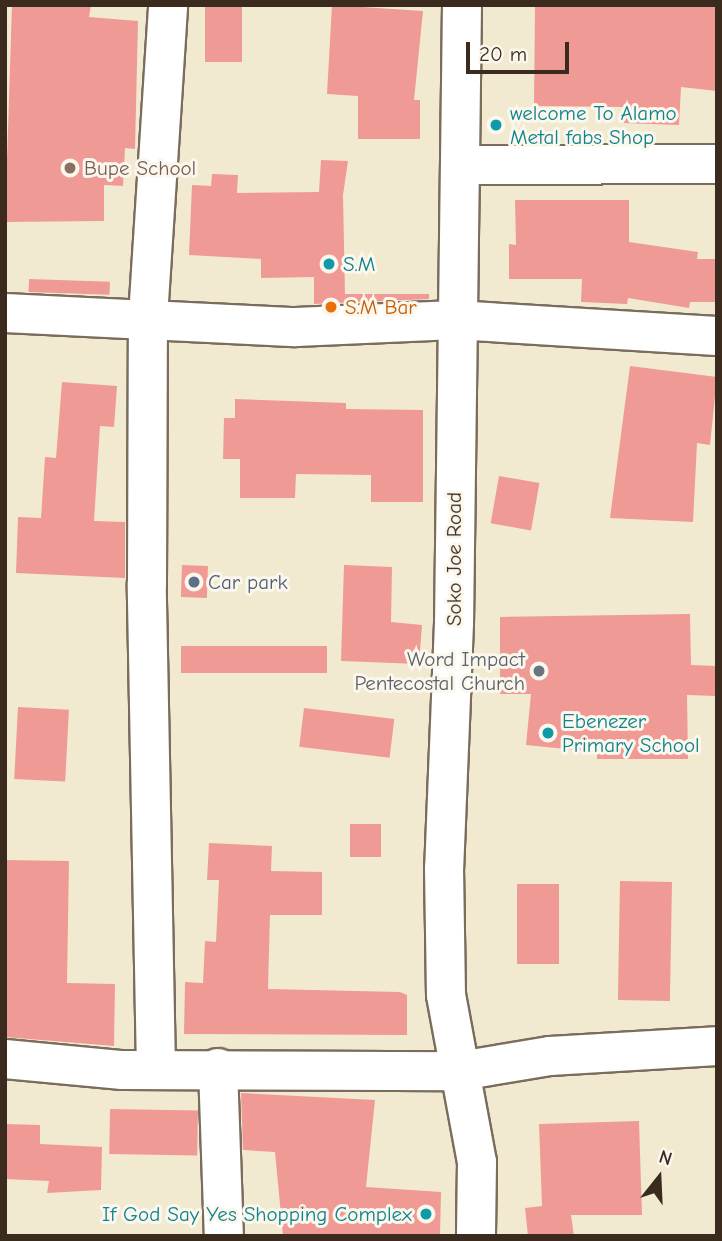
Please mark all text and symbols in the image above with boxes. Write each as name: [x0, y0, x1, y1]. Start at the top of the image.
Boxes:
scale bar: [470, 28, 573, 72]
text: 20 m: [479, 42, 527, 66]
place label: welcome To Alamo Metal fabs Shop: [510, 100, 677, 150]
marker: welcome To Alamo Metal fabs Shop: [488, 117, 504, 133]
place label: Bupe School: [84, 155, 196, 181]
marker: Bupe School: [62, 160, 78, 176]
place label: S.M: [343, 251, 375, 277]
marker: S.M: [321, 256, 337, 272]
place label: S.M Bar: [345, 294, 417, 320]
marker: S.M Bar: [323, 299, 339, 315]
street label: Soko Joe Road: [441, 492, 467, 626]
place label: Car park: [208, 569, 288, 595]
marker: Car park: [186, 574, 202, 590]
place label: Word Impact Pentecostal Church: [354, 646, 525, 696]
marker: Word Impact Pentecostal Church: [531, 663, 547, 679]
place label: Ebenezer Primary School: [562, 708, 700, 758]
marker: Ebenezer Primary School: [540, 725, 556, 741]
north arrow: [624, 1143, 694, 1213]
text: N: [656, 1146, 675, 1170]
place label: If God Say Yes Shopping Complex: [102, 1201, 412, 1227]
marker: If God Say Yes Shopping Complex: [418, 1206, 434, 1222]

